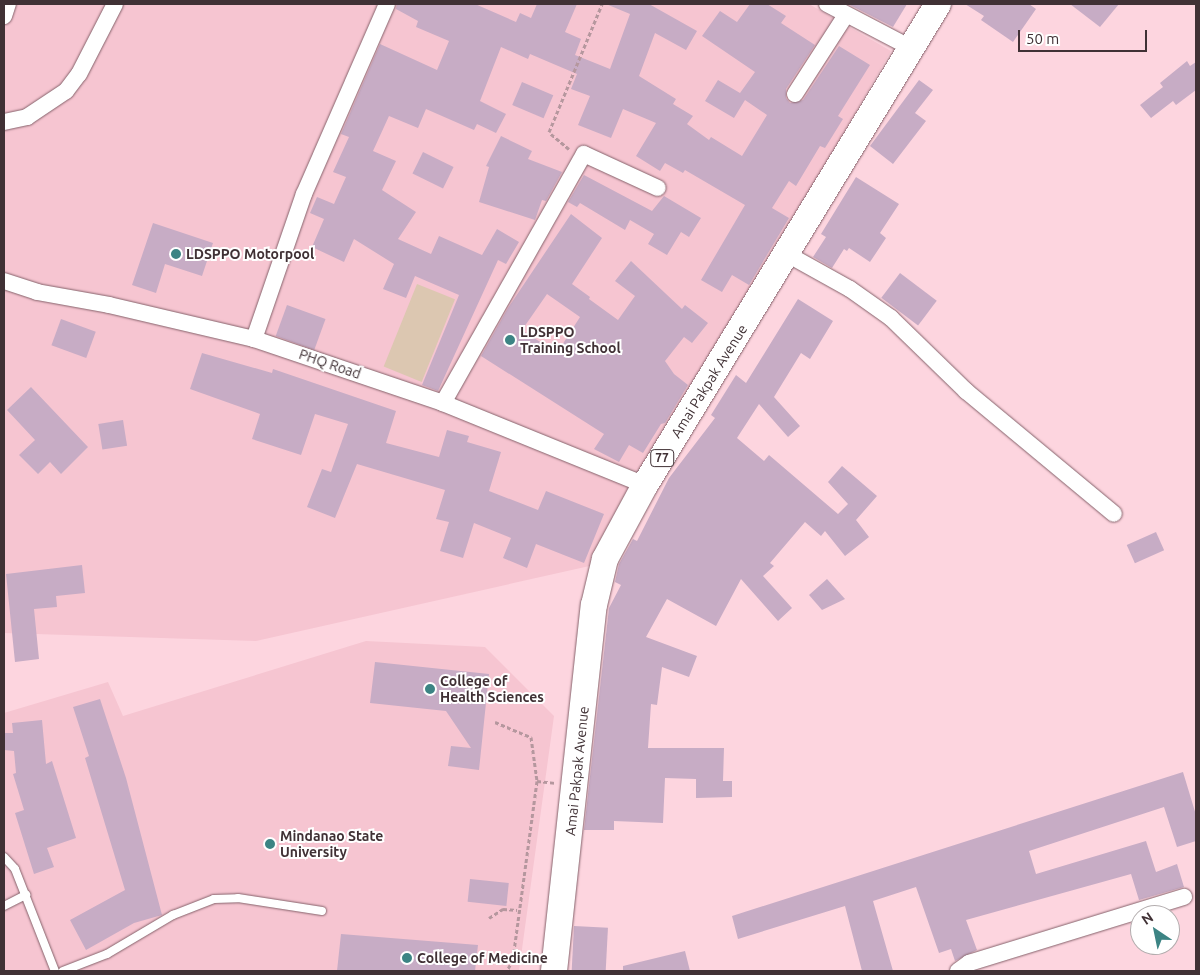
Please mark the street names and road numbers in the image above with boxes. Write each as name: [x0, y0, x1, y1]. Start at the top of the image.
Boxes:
street label: Amai Pakpak Avenue: [667, 321, 751, 441]
street label: PHQ Road: [297, 346, 363, 382]
road number: 77: [650, 448, 674, 468]
street label: Amai Pakpak Avenue: [562, 705, 592, 837]

